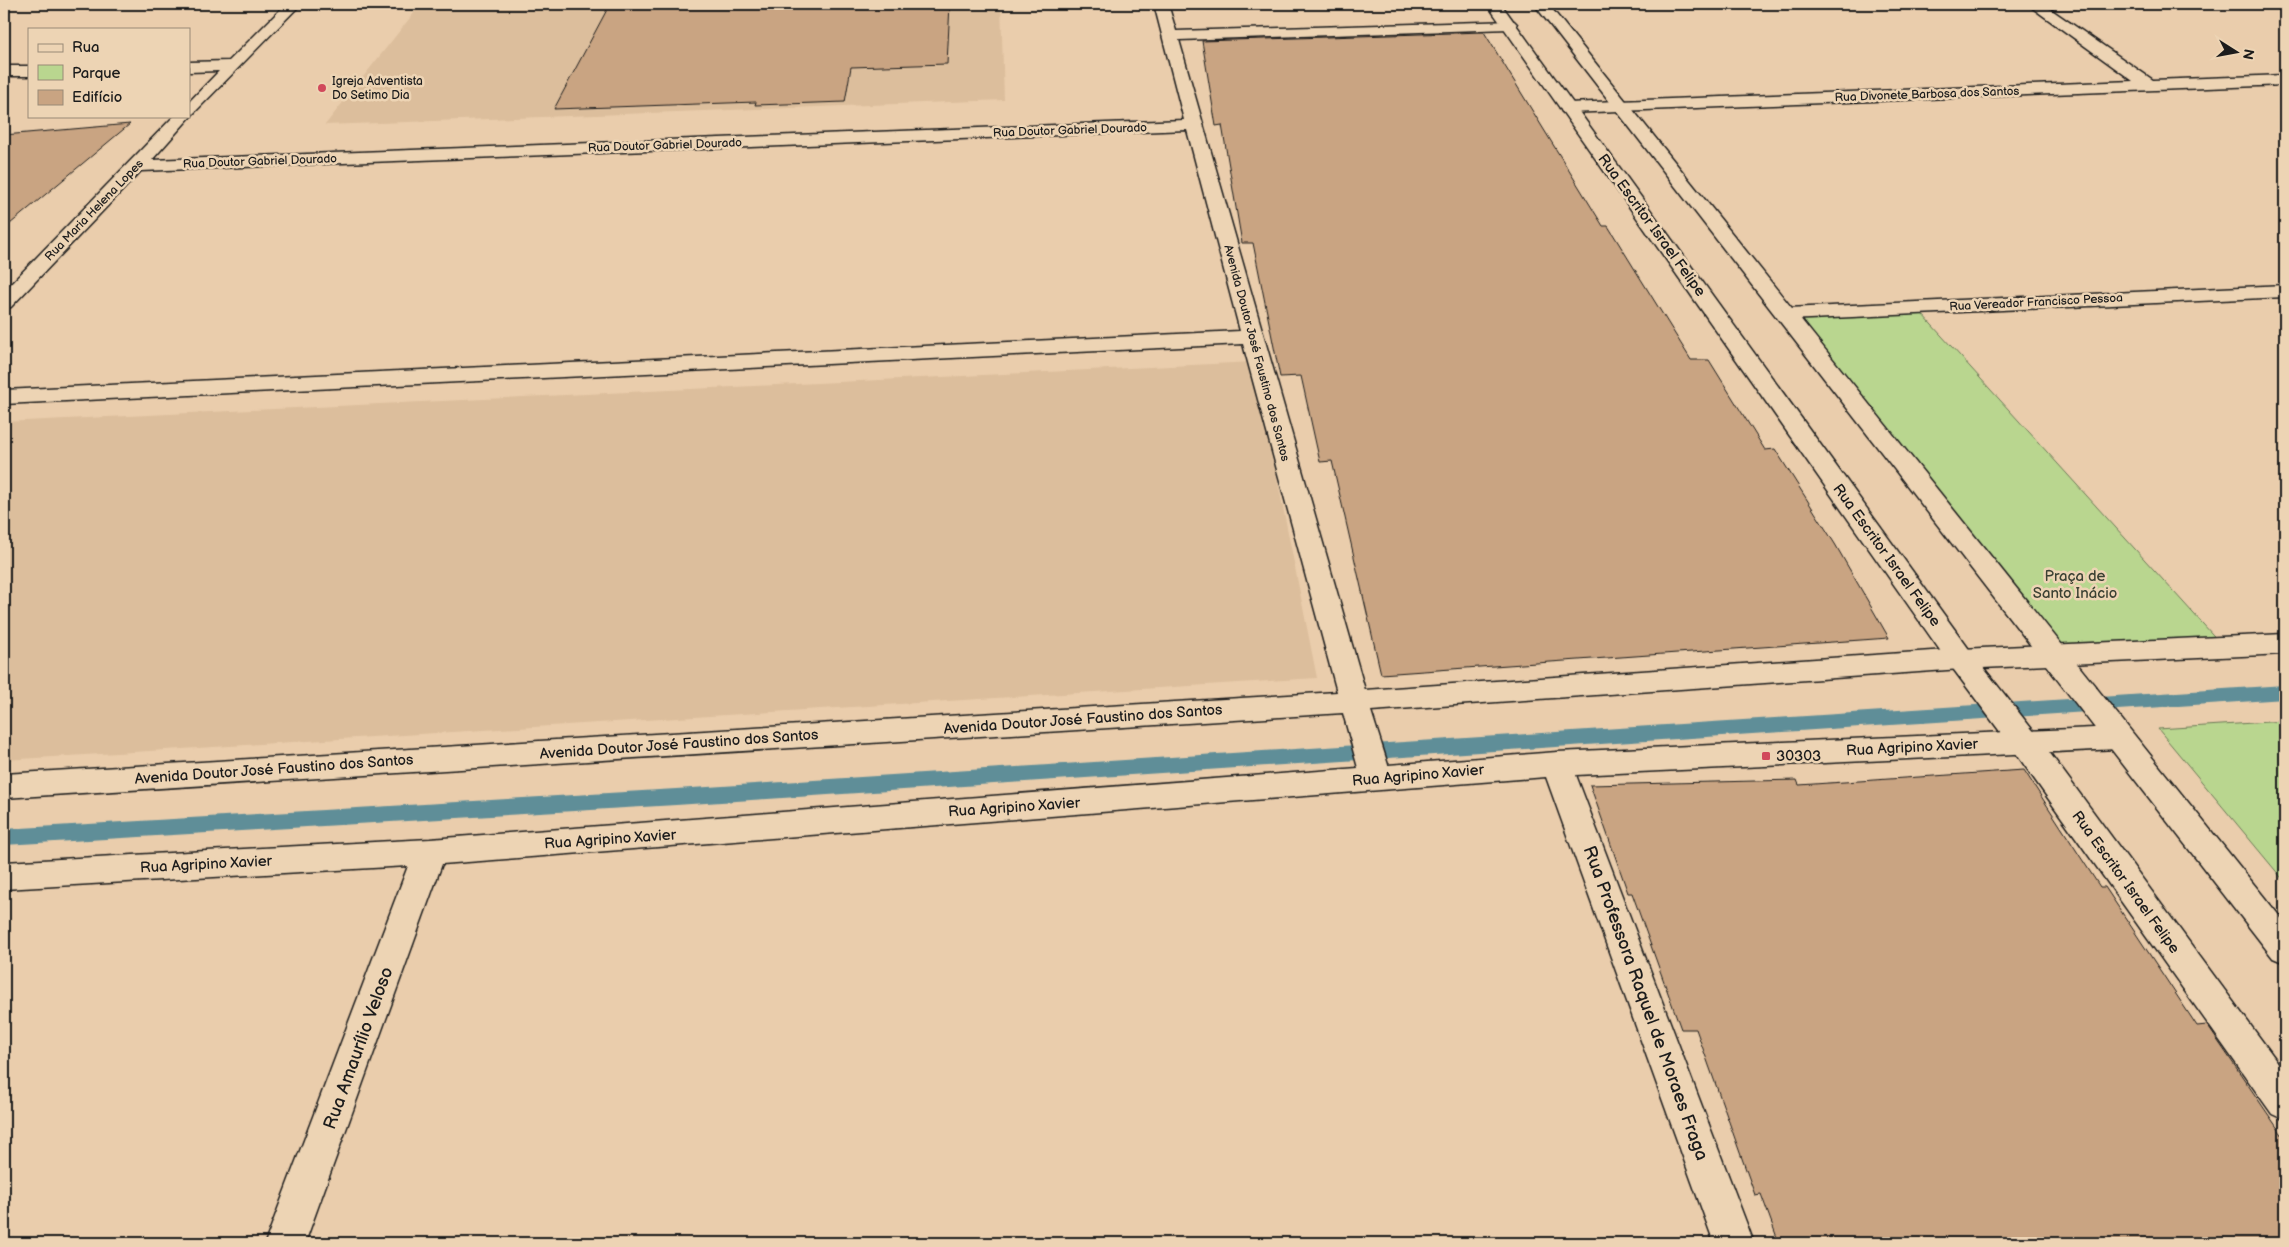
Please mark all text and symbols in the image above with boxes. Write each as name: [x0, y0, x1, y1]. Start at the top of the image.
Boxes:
legend: [28, 28, 190, 118]
north arrow: [2212, 28, 2262, 78]
text: Rua: [72, 38, 100, 57]
text: N: [2239, 48, 2258, 61]
text: Parque: [72, 64, 121, 83]
place label: Igreja Adventista Do Setimo Dia: [332, 74, 423, 103]
marker: Igreja Adventista Do Setimo Dia: [316, 82, 328, 94]
street label: Rua Divonete Barbosa dos Santos: [1834, 84, 2020, 105]
text: Edifício: [72, 88, 122, 107]
street label: Rua Doutor Gabriel Dourado: [993, 120, 1147, 141]
street label: Rua Doutor Gabriel Dourado: [588, 135, 742, 156]
street label: Rua Escritor Israel Felipe: [1593, 150, 1710, 300]
street label: Rua Doutor Gabriel Dourado: [183, 151, 337, 172]
street label: Rua Maria Helena Lopes: [42, 156, 147, 264]
street label: Avenida Doutor José Faustino dos Santos: [1220, 243, 1293, 463]
street label: Rua Vereador Francisco Pessoa: [1949, 290, 2123, 315]
street label: Rua Escritor Israel Felipe: [1828, 480, 1945, 630]
park label: Praça de Santo Inácio: [2033, 567, 2117, 603]
street label: Avenida Doutor José Faustino dos Santos: [943, 700, 1224, 739]
street label: Avenida Doutor José Faustino dos Santos: [539, 725, 820, 764]
street label: Rua Agripino Xavier: [1846, 735, 1979, 760]
place label: 30303: [1776, 747, 1821, 766]
street label: Avenida Doutor José Faustino dos Santos: [134, 750, 415, 789]
marker: 30303: [1760, 750, 1772, 762]
street label: Rua Agripino Xavier: [1351, 760, 1485, 791]
street label: Rua Agripino Xavier: [947, 793, 1081, 822]
street label: Rua Escritor Israel Felipe: [2067, 807, 2184, 957]
street label: Rua Agripino Xavier: [543, 825, 677, 854]
street label: Rua Professora Raquel de Moraes Fraga: [1579, 843, 1712, 1163]
street label: Rua Agripino Xavier: [140, 852, 273, 877]
street label: Rua Amaurílio Veloso: [319, 964, 398, 1132]

